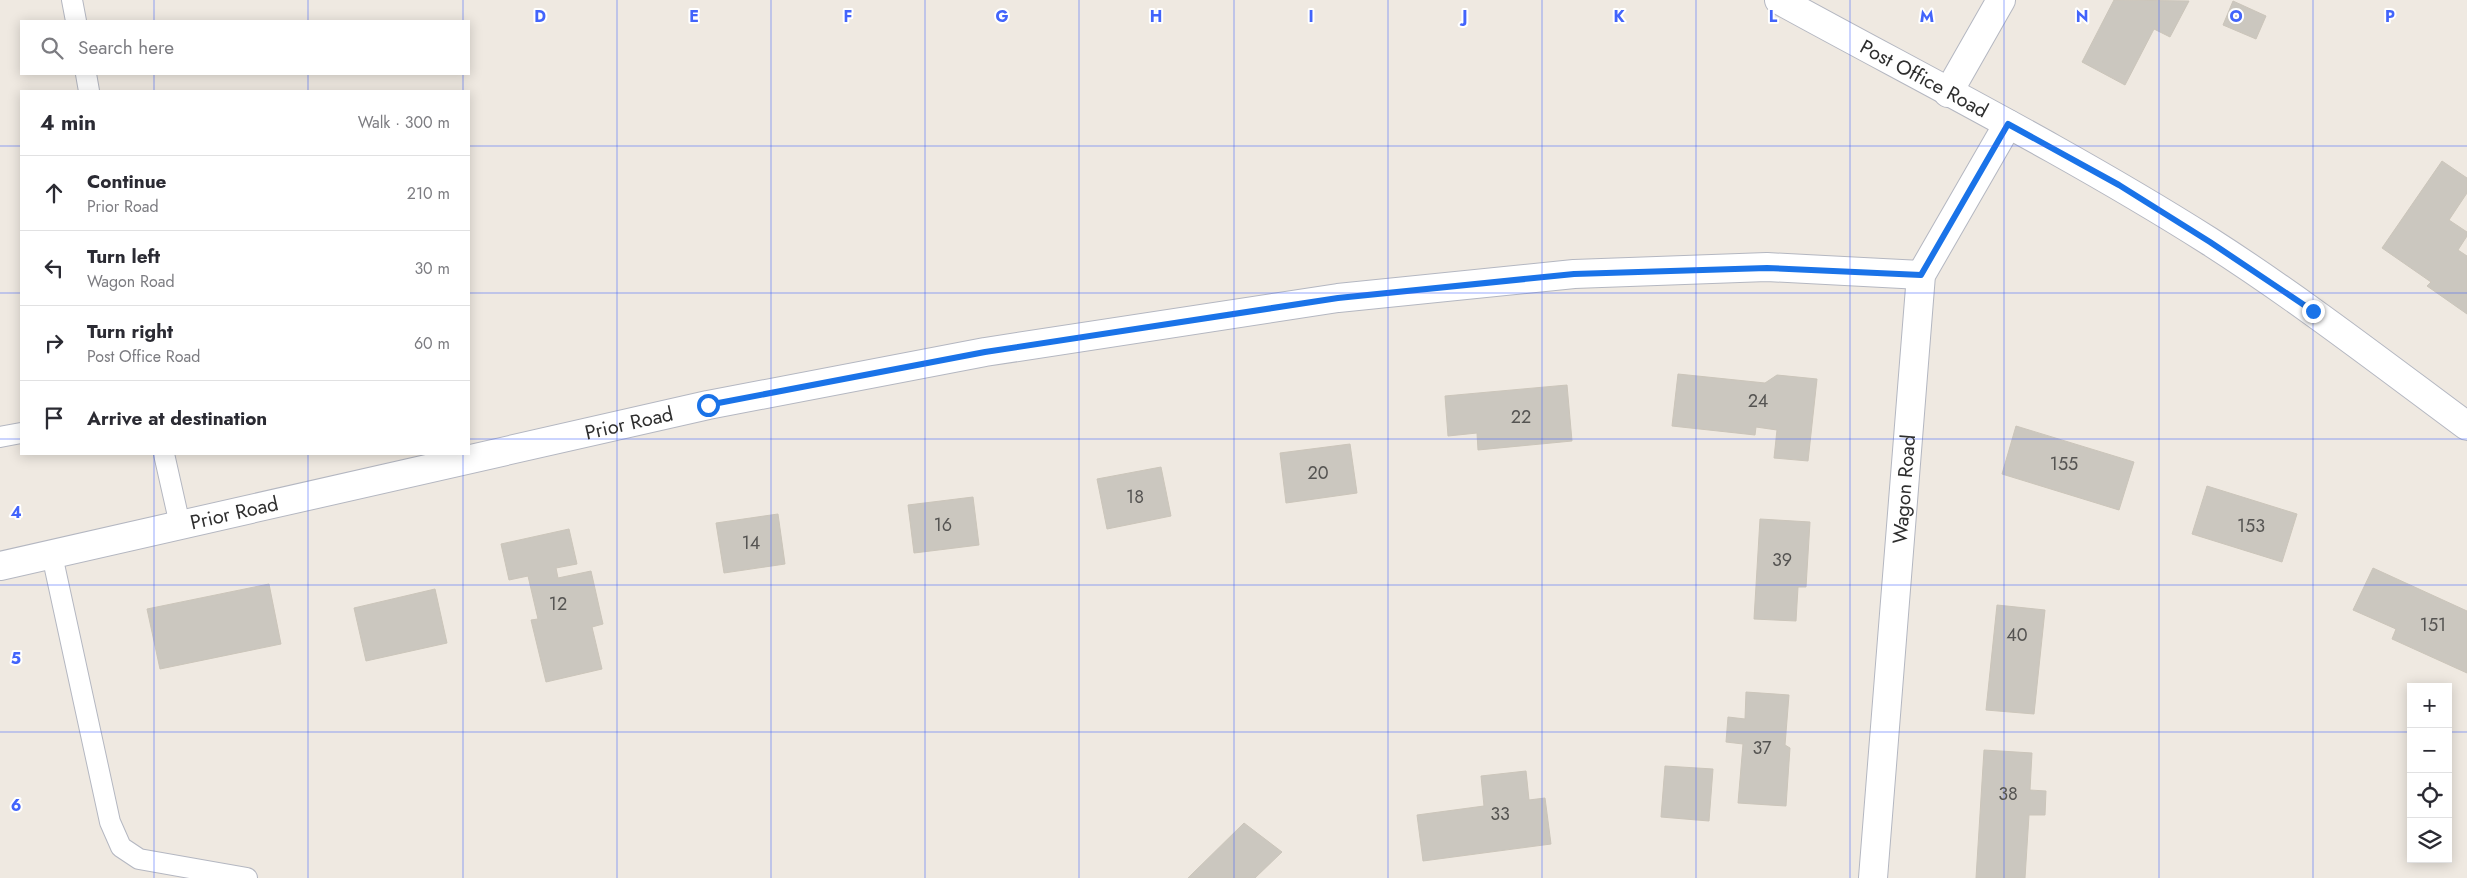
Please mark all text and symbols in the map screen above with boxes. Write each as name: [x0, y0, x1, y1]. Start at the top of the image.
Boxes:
text: D: [534, 5, 546, 28]
text: E: [689, 5, 699, 28]
text: F: [844, 5, 852, 28]
text: G: [995, 5, 1009, 28]
text: H: [1150, 5, 1162, 28]
text: I: [1308, 5, 1314, 28]
text: J: [1459, 5, 1468, 28]
text: K: [1613, 5, 1625, 28]
text: L: [1769, 5, 1778, 28]
text: M: [1920, 5, 1934, 28]
text: N: [2076, 5, 2088, 28]
text: O: [2229, 5, 2243, 28]
text: P: [2385, 5, 2395, 28]
search box: [20, 20, 470, 75]
street label: Post Office Road: [1855, 33, 1993, 125]
icon: search: [38, 34, 66, 62]
text: Search here: [78, 34, 174, 61]
text: 4 min: [40, 108, 96, 138]
text: Walk · 300 m: [358, 111, 450, 134]
text: Continue: [87, 168, 166, 195]
icon: ahead: [40, 179, 68, 207]
text: 210 m: [407, 182, 450, 205]
text: Prior Road: [87, 195, 159, 218]
text: Turn left: [87, 243, 160, 270]
icon: left: [40, 254, 68, 282]
text: 30 m: [414, 257, 450, 280]
text: Wagon Road: [87, 270, 175, 293]
route end: [2302, 300, 2325, 323]
text: Turn right: [87, 318, 173, 345]
icon: right: [40, 329, 68, 357]
text: 60 m: [414, 332, 450, 355]
text: Post Office Road: [87, 345, 200, 368]
house number: 24: [1748, 388, 1768, 414]
route start: [697, 394, 720, 417]
street label: Prior Road: [582, 399, 676, 448]
icon: arrive: [40, 404, 68, 432]
house number: 22: [1511, 404, 1531, 430]
text: Arrive at destination: [87, 405, 267, 432]
street label: Wagon Road: [1886, 434, 1923, 545]
house number: 155: [2050, 451, 2078, 477]
house number: 20: [1307, 460, 1329, 486]
house number: 18: [1126, 484, 1144, 510]
street label: Prior Road: [187, 489, 281, 537]
text: 4: [10, 501, 22, 524]
house number: 16: [934, 512, 952, 538]
house number: 153: [2237, 513, 2265, 539]
house number: 14: [742, 530, 760, 556]
house number: 39: [1772, 547, 1792, 573]
house number: 12: [549, 591, 567, 617]
house number: 151: [2420, 612, 2446, 638]
house number: 40: [2006, 622, 2028, 648]
text: 5: [11, 647, 21, 670]
map controls: [2407, 683, 2452, 863]
button: +: [2407, 683, 2452, 728]
button: −: [2407, 728, 2452, 773]
house number: 37: [1752, 735, 1772, 761]
button: locate: [2407, 773, 2452, 818]
house number: 38: [1998, 781, 2018, 807]
text: 6: [11, 794, 21, 817]
house number: 33: [1490, 801, 1510, 827]
button: layers: [2407, 818, 2452, 863]

